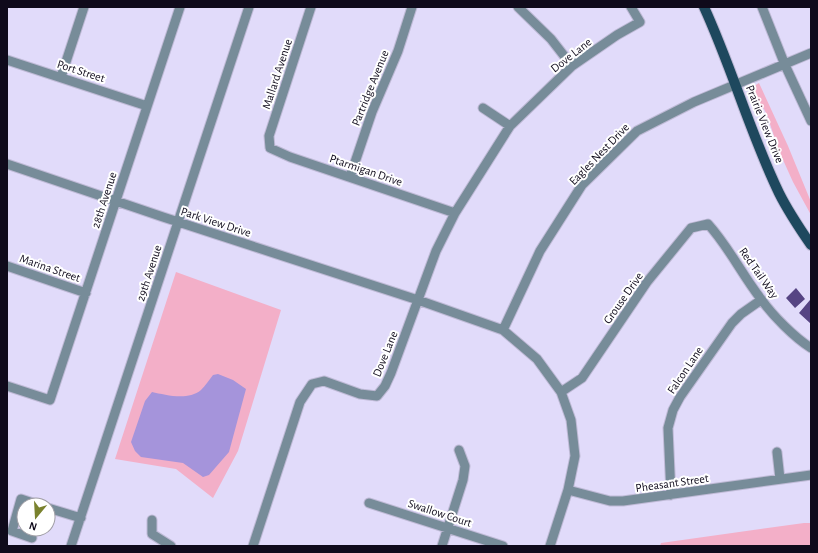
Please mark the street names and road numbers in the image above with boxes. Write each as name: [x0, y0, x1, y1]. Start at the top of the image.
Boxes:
street label: Dove Lane: [548, 35, 594, 75]
street label: Mallard Avenue: [260, 37, 294, 111]
street label: Partridge Avenue: [349, 48, 391, 128]
street label: Port Street: [56, 58, 107, 84]
street label: Prairie View Drive: [744, 83, 786, 165]
street label: Eagles Nest Drive: [567, 121, 631, 187]
street label: Ptarmigan Drive: [328, 152, 404, 188]
street label: 28th Avenue: [89, 170, 119, 230]
street label: Park View Drive: [179, 205, 253, 239]
street label: 29th Avenue: [134, 243, 164, 303]
street label: Red Tail Way: [736, 245, 781, 301]
street label: Marina Street: [18, 252, 82, 284]
street label: Grouse Drive: [601, 270, 645, 326]
street label: Dove Lane: [370, 329, 400, 379]
street label: Falcon Lane: [665, 344, 705, 396]
street label: Pheasant Street: [635, 472, 709, 494]
street label: Swallow Court: [407, 497, 473, 529]

